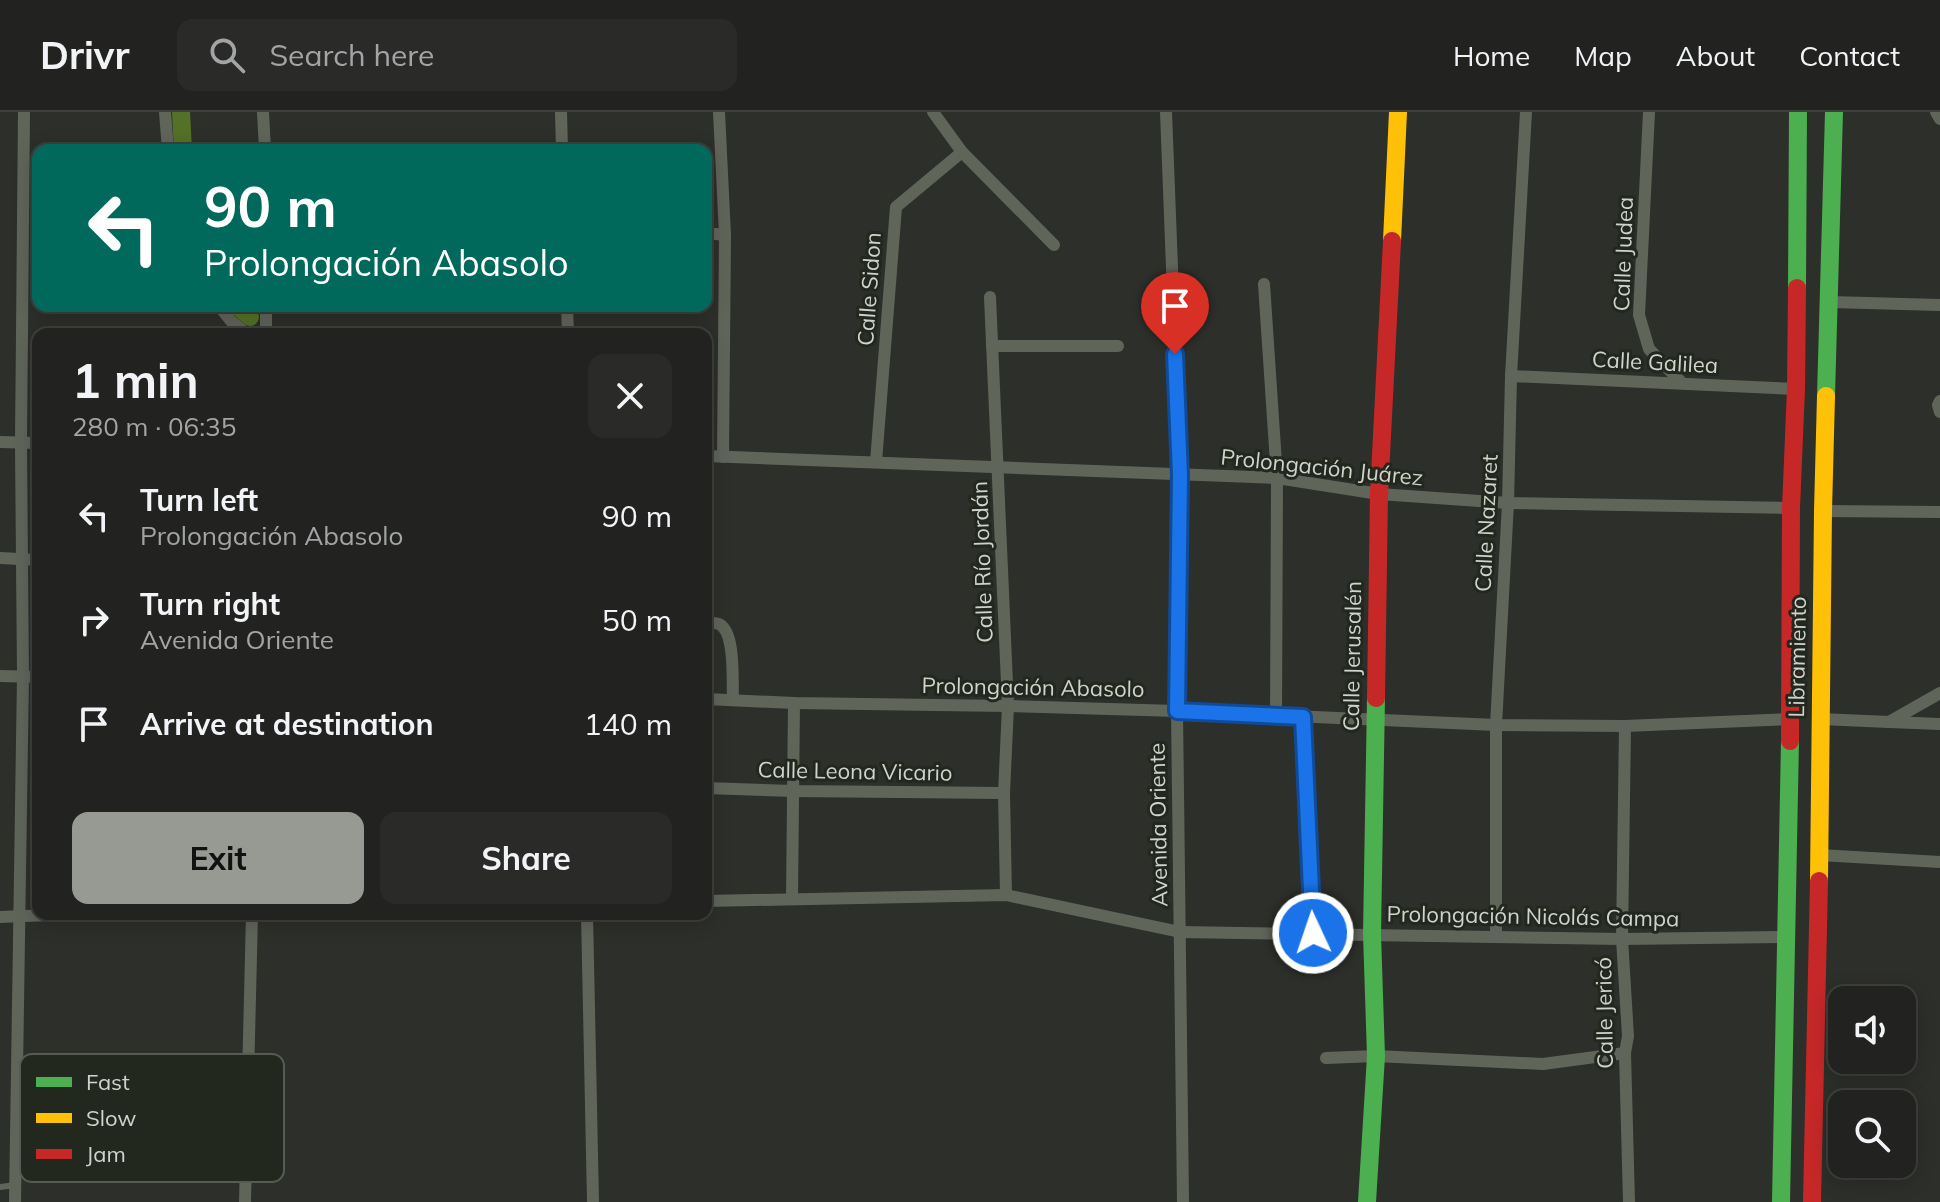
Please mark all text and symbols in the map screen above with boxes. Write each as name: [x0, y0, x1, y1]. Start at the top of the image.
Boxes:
search box: [177, 19, 737, 91]
text: Drivr: [40, 31, 129, 79]
icon: search: [205, 33, 249, 77]
text: Search here: [269, 36, 434, 74]
text: Home: [1453, 38, 1530, 73]
text: Map: [1574, 38, 1632, 73]
text: About: [1676, 38, 1755, 73]
text: Contact: [1799, 38, 1900, 73]
text: 90 m: [204, 171, 337, 241]
icon: left: [72, 176, 176, 280]
street label: Calle Judea: [1607, 196, 1639, 312]
street label: Calle Sidon: [851, 231, 887, 347]
text: Prolongación Abasolo: [204, 240, 569, 285]
pin: [1141, 272, 1209, 354]
icon: arrive: [1153, 284, 1197, 328]
street label: Calle Galilea: [1591, 345, 1719, 379]
text: 1 min: [72, 350, 199, 410]
button: close: [588, 354, 672, 438]
text: 280 m · 06:35: [72, 410, 236, 443]
street label: Prolongación Juárez: [1219, 442, 1425, 492]
street label: Calle Nazaret: [1468, 453, 1504, 592]
text: Turn left: [140, 481, 258, 519]
street label: Calle Río Jordán: [965, 481, 999, 643]
icon: left: [72, 494, 116, 538]
text: 90 m: [602, 497, 672, 535]
text: Prolongación Abasolo: [140, 519, 403, 552]
street label: Calle Jerusalén: [1337, 581, 1367, 731]
text: Turn right: [140, 585, 280, 623]
street label: Libramiento: [1782, 596, 1812, 718]
icon: right: [72, 598, 116, 642]
text: 50 m: [602, 601, 672, 639]
text: Avenida Oriente: [140, 623, 334, 656]
street label: Prolongación Abasolo: [921, 671, 1145, 703]
icon: arrive: [72, 702, 116, 746]
text: Arrive at destination: [140, 705, 434, 743]
text: 140 m: [584, 705, 672, 743]
street label: Avenida Oriente: [1143, 743, 1173, 907]
street label: Calle Leona Vicario: [757, 755, 953, 787]
button: Exit: [72, 812, 364, 904]
button: Share: [380, 812, 672, 904]
position arrow: [1271, 891, 1355, 975]
street label: Prolongación Nicolás Campa: [1386, 899, 1680, 933]
street label: Calle Jericó: [1589, 957, 1619, 1069]
map controls: [1828, 986, 1916, 1178]
button: sound: [1828, 986, 1916, 1074]
legend: [20, 1054, 284, 1182]
text: Fast: [86, 1068, 130, 1096]
button: search: [1828, 1090, 1916, 1178]
text: Slow: [86, 1104, 136, 1132]
text: Jam: [86, 1140, 126, 1168]

